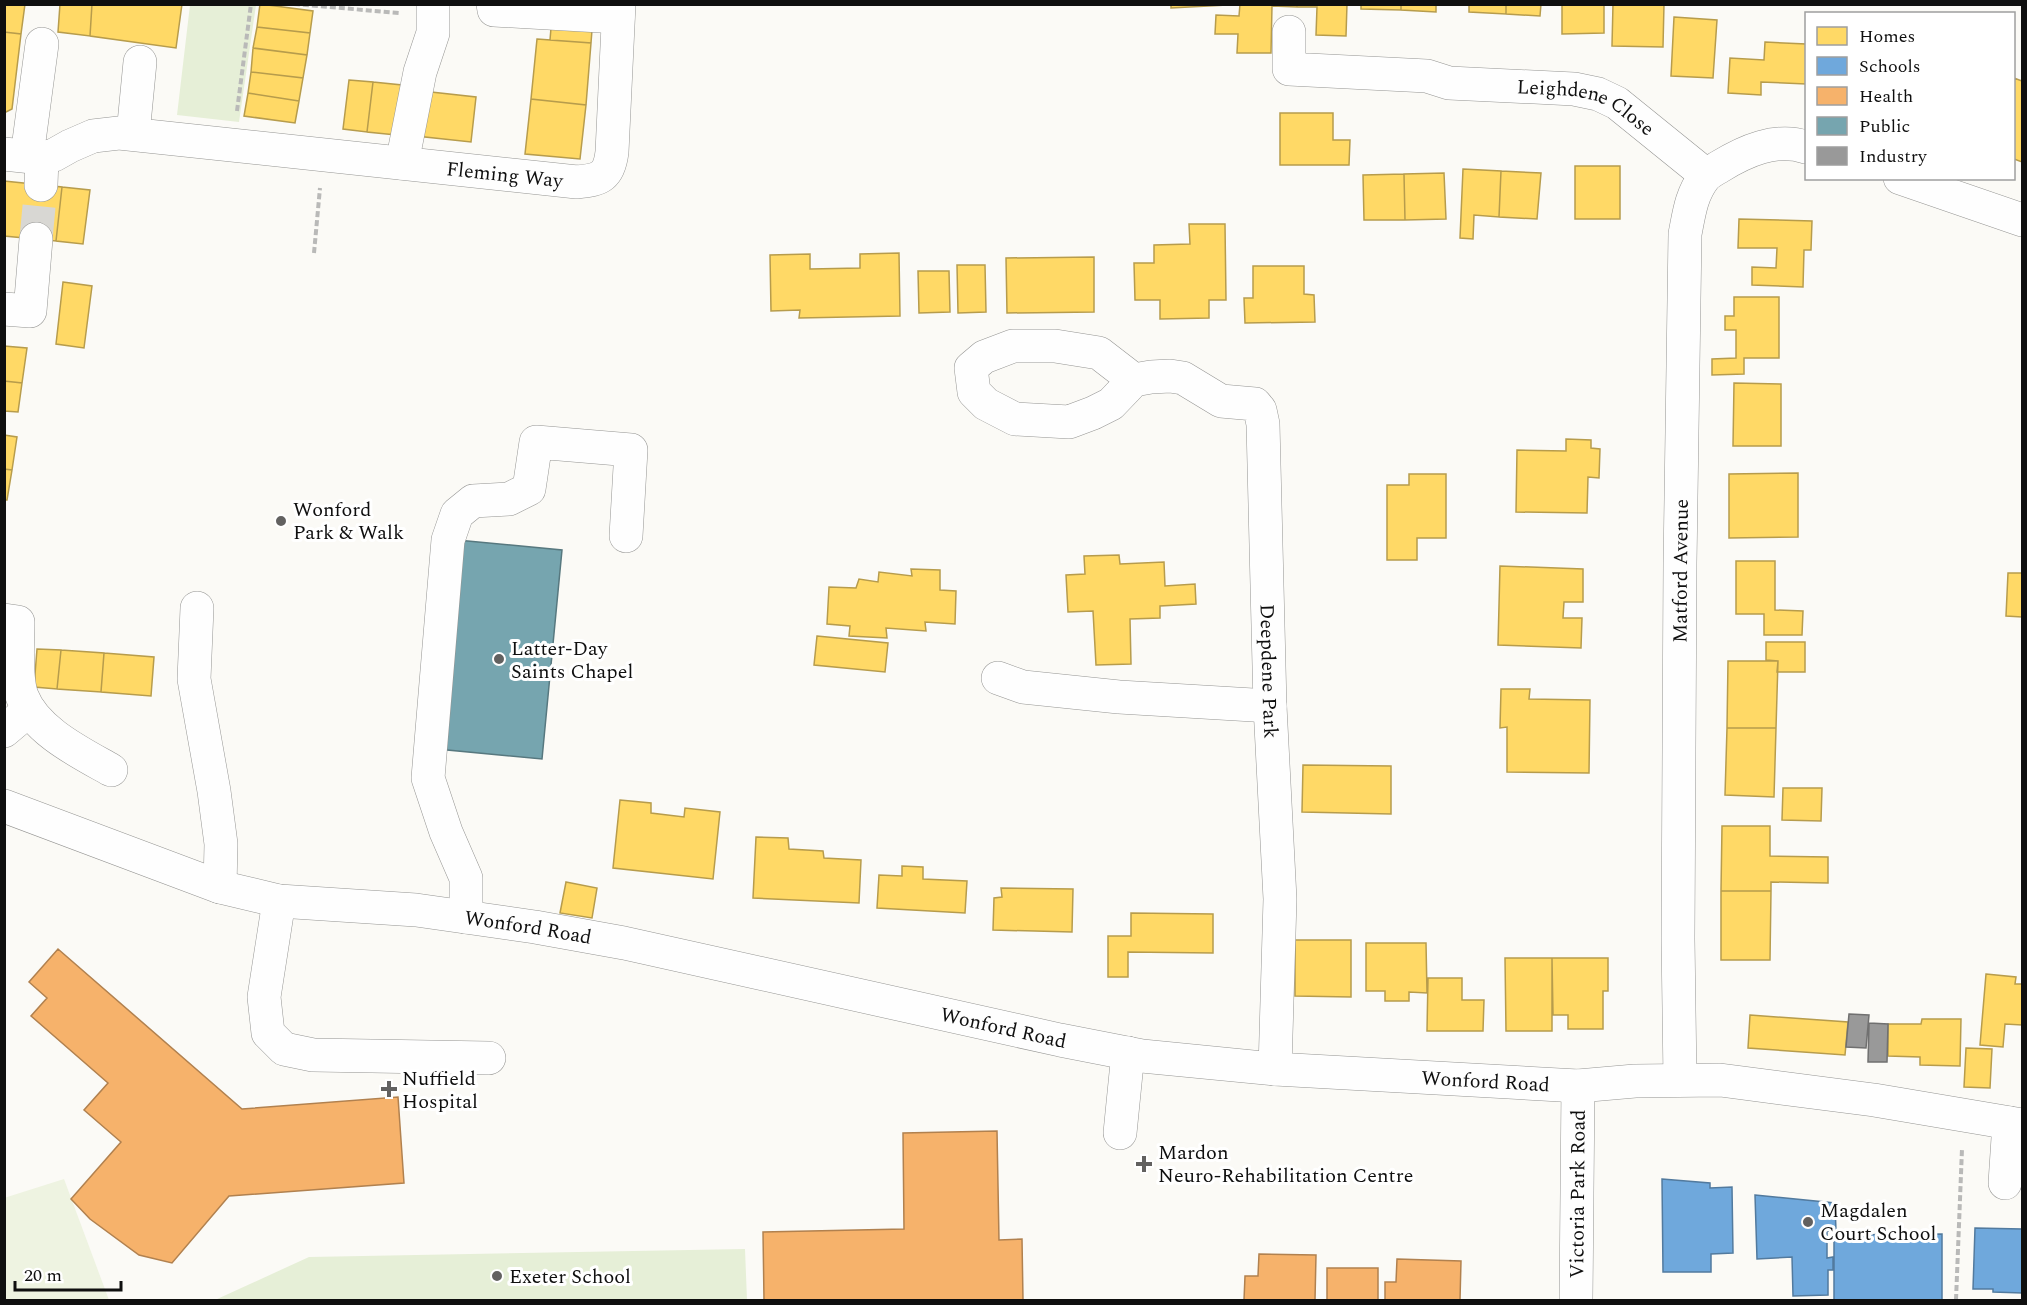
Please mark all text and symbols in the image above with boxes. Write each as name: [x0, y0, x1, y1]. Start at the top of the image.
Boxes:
legend: [1805, 12, 2015, 180]
text: Homes: [1859, 23, 1915, 50]
text: Schools: [1859, 53, 1921, 80]
street label: Leighdene Close: [1516, 72, 1661, 144]
text: Health: [1859, 83, 1913, 110]
text: Public: [1859, 113, 1910, 140]
text: Industry: [1859, 143, 1928, 170]
street label: Fleming Way: [445, 154, 566, 197]
place label: Wonford Park & Walk: [293, 495, 404, 548]
street label: Matford Avenue: [1666, 499, 1697, 643]
marker: Wonford Park & Walk: [274, 514, 288, 528]
street label: Deepdene Park: [1251, 603, 1286, 739]
place label: Latter-Day Saints Chapel: [511, 634, 633, 687]
marker: Latter-Day Saints Chapel: [492, 652, 506, 666]
street label: Wonford Road: [462, 903, 594, 953]
street label: Wonford Road: [937, 1000, 1069, 1057]
street label: Wonford Road: [1421, 1063, 1551, 1100]
place label: Nuffield Hospital: [402, 1064, 478, 1117]
marker: Nuffield Hospital: [380, 1080, 398, 1098]
street label: Victoria Park Road: [1562, 1109, 1594, 1279]
place label: Mardon Neuro-Rehabilitation Centre: [1158, 1138, 1413, 1191]
marker: Mardon Neuro-Rehabilitation Centre: [1135, 1155, 1153, 1173]
place label: Magdalen Court School: [1820, 1196, 1936, 1249]
marker: Magdalen Court School: [1801, 1215, 1815, 1229]
scale bar: [15, 1254, 122, 1292]
text: 20 m: [24, 1262, 62, 1289]
place label: Exeter School: [509, 1262, 631, 1292]
marker: Exeter School: [490, 1269, 504, 1283]

